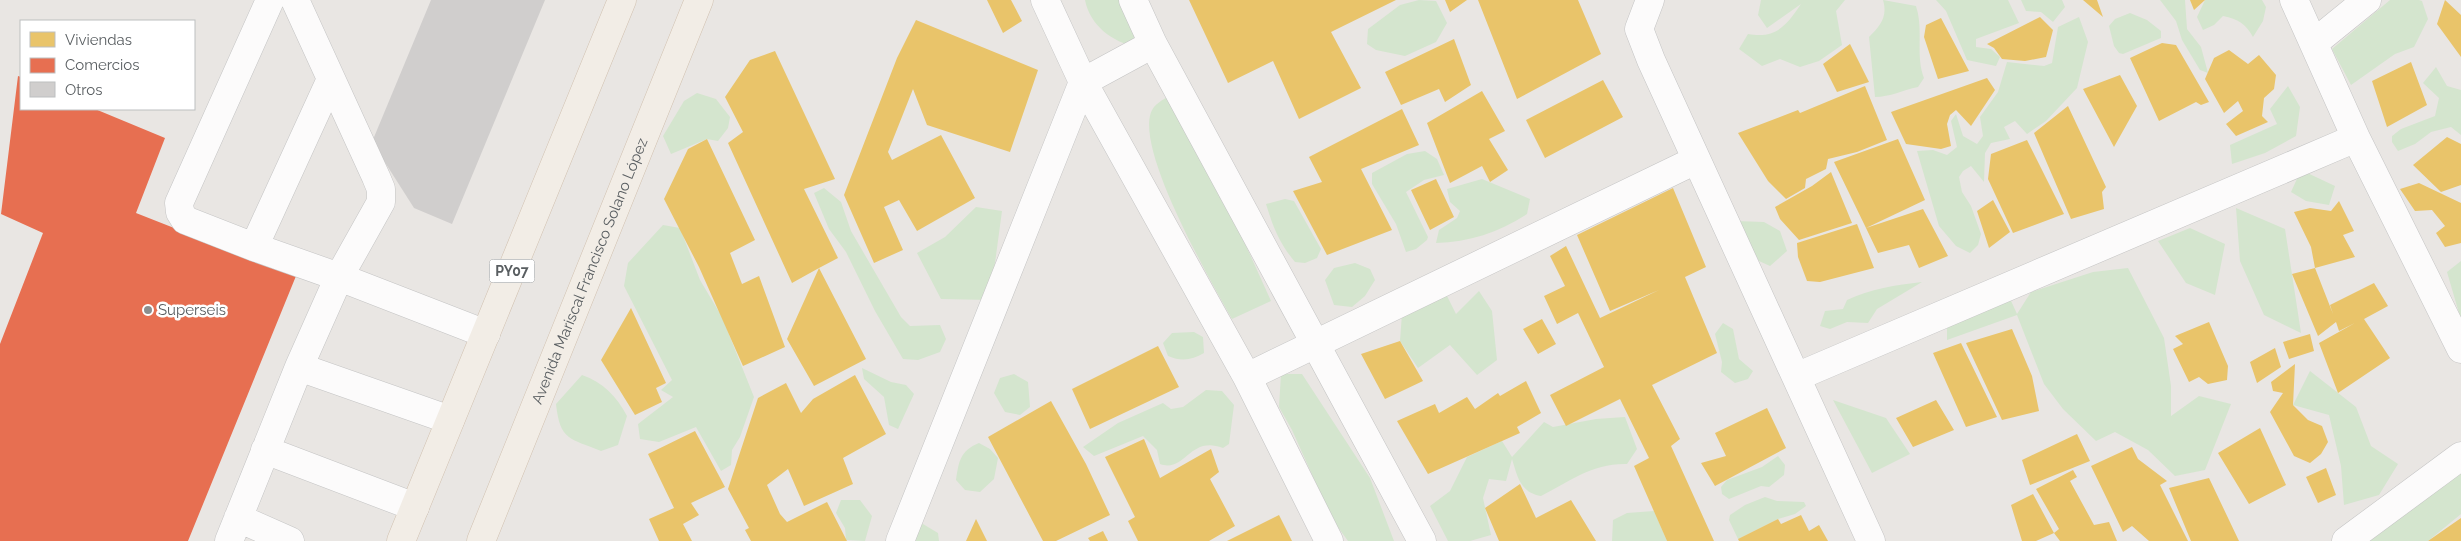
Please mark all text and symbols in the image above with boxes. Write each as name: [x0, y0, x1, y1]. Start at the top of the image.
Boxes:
legend: [20, 20, 195, 110]
text: Viviendas: [65, 31, 132, 49]
text: Comercios: [65, 56, 140, 74]
text: Otros: [65, 81, 102, 99]
street label: Avenida Mariscal Francisco Solano López: [528, 135, 651, 407]
road number: PY07: [490, 260, 534, 282]
place label: Superseis: [158, 301, 226, 319]
marker: Superseis: [142, 304, 154, 316]

